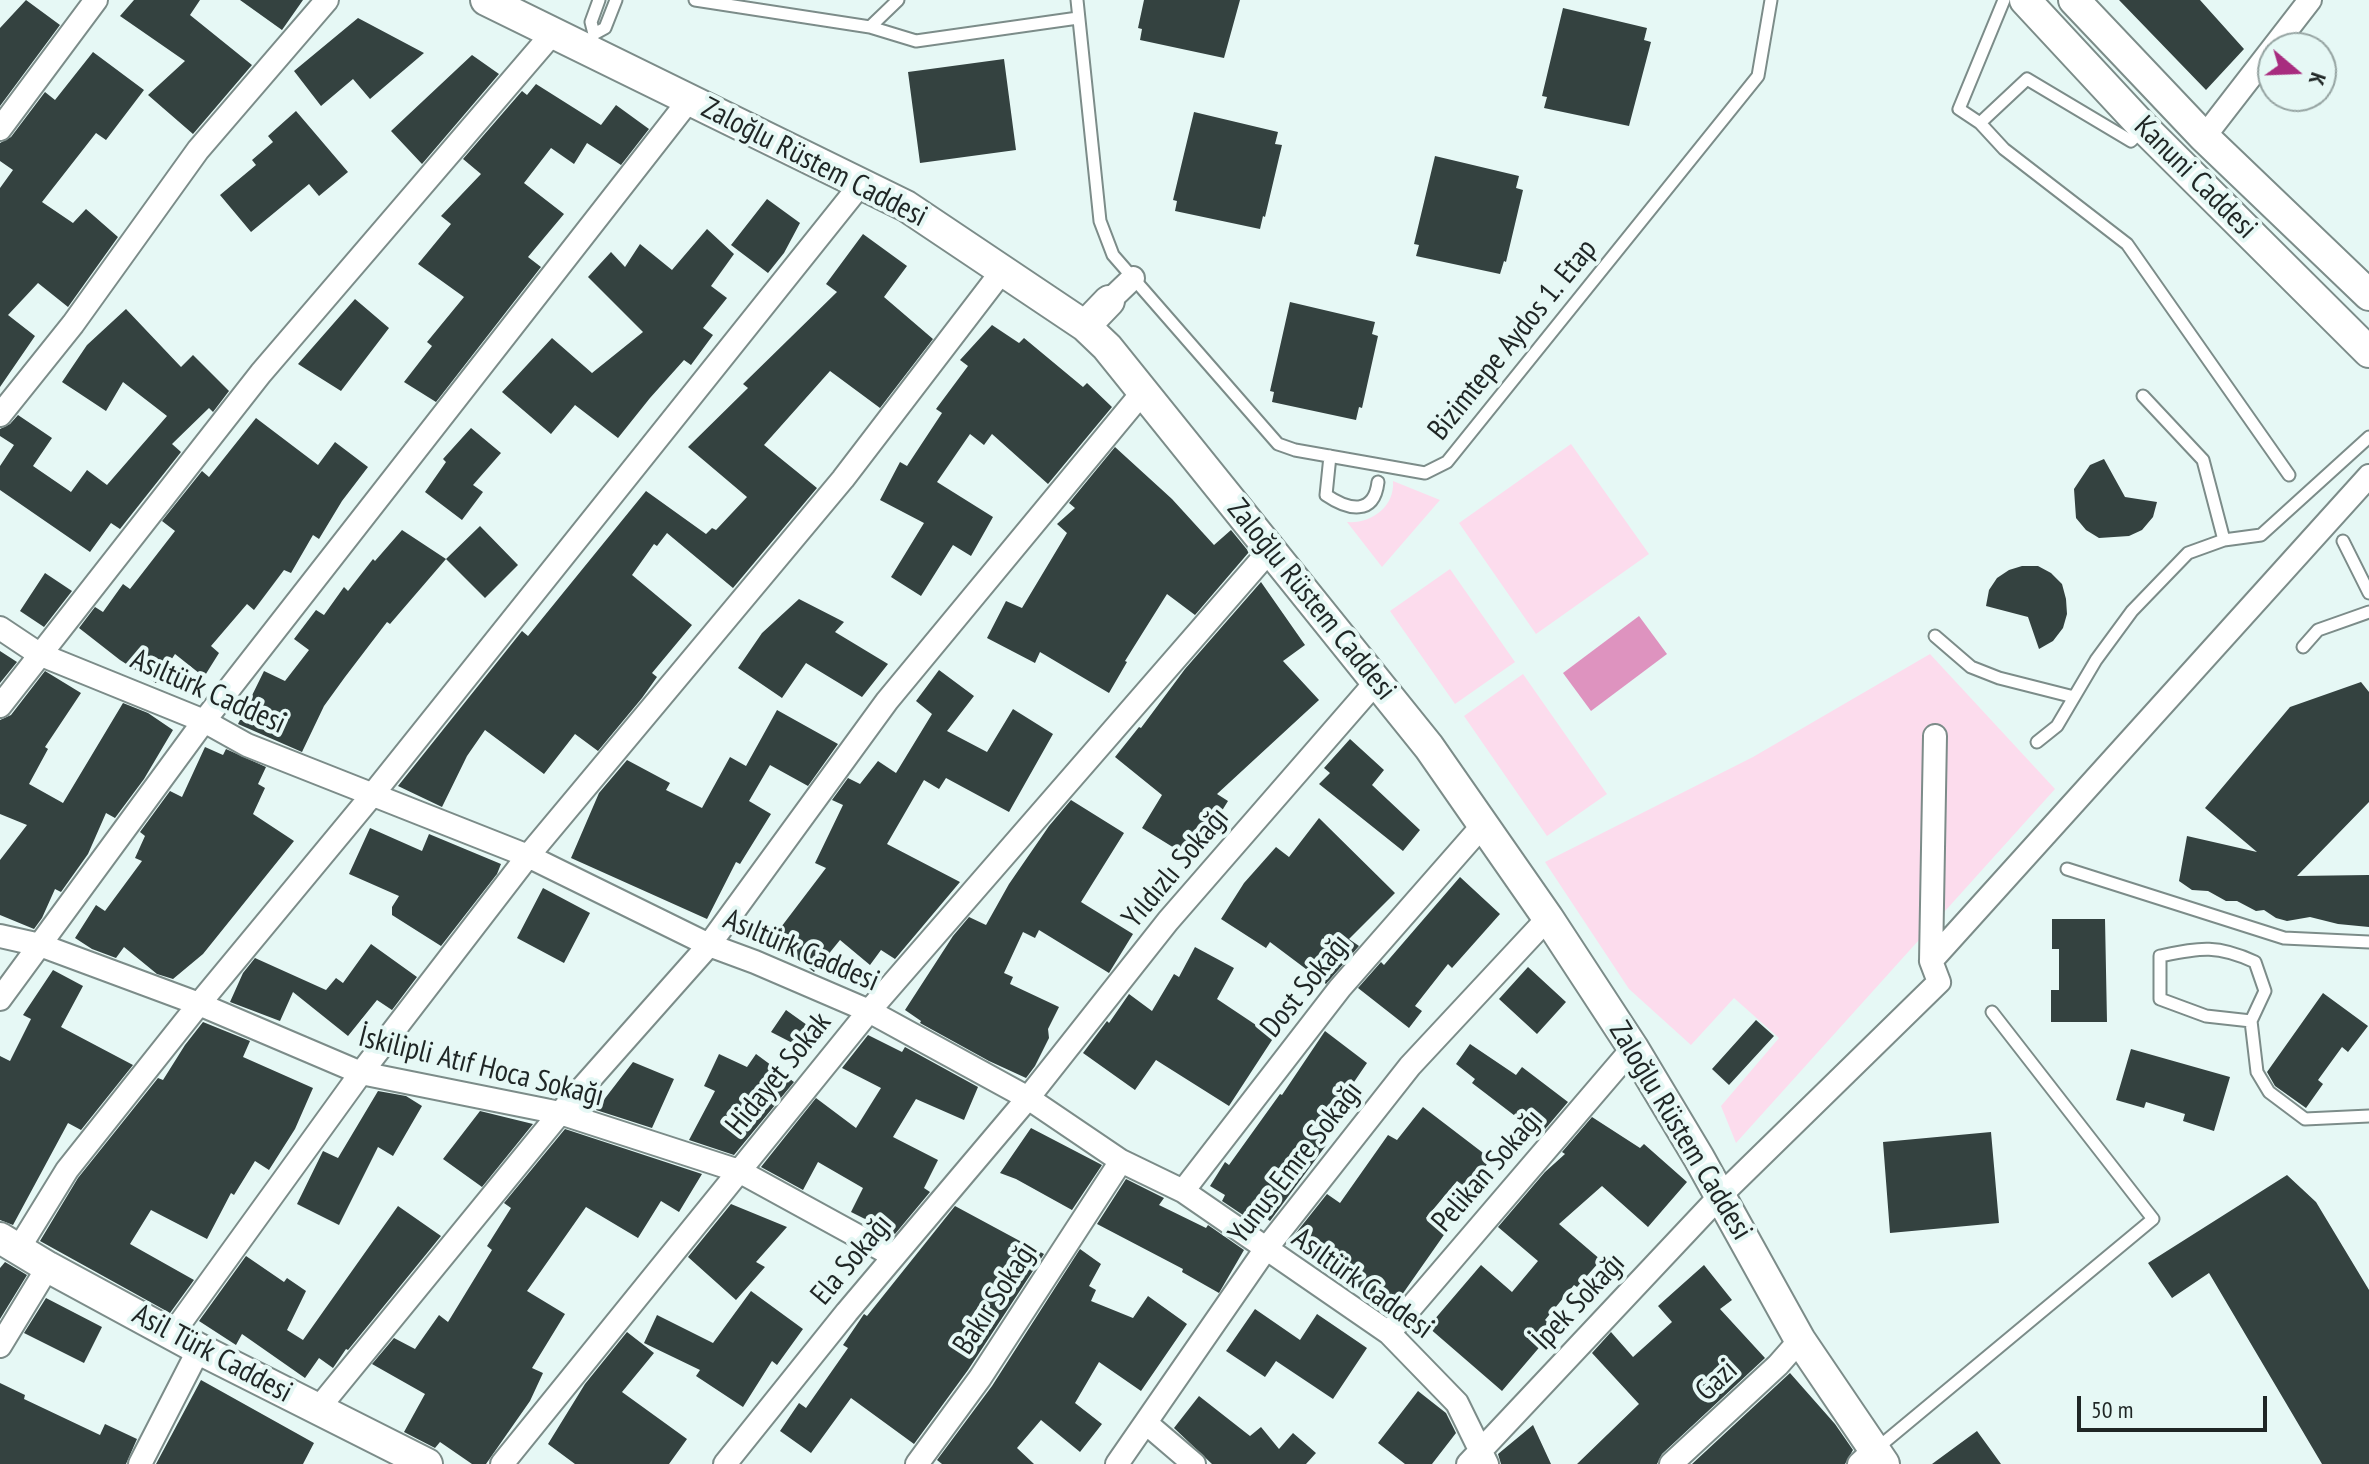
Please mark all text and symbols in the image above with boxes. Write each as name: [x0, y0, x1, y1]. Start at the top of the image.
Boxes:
north arrow: [2257, 32, 2337, 112]
text: K: [2303, 69, 2333, 89]
street label: Zaloğlu Rüstem Caddesi: [695, 91, 933, 235]
street label: Kanuni Caddesi: [2126, 109, 2264, 247]
street label: Bizimtepe Aydos 1. Etap: [1421, 232, 1605, 448]
street label: Zaloğlu Rüstem Caddesi: [1219, 492, 1403, 708]
street label: Asıltürk Caddesi: [125, 642, 291, 742]
street label: Yıldızlı Sokağı: [1115, 800, 1237, 936]
street label: Asıltürk Caddesi: [718, 902, 884, 1000]
street label: Dost Sokağı: [1254, 927, 1358, 1045]
street label: Hidayet Sokak: [719, 1006, 839, 1142]
street label: Zaloğlu Rüstem Caddesi: [1601, 1015, 1759, 1247]
street label: İskilipli Atıf Hoca Sokağı: [355, 1019, 607, 1115]
street label: Yunus Emre Sokağı: [1222, 1075, 1370, 1251]
street label: Pelikan Sokağı: [1425, 1102, 1551, 1240]
street label: Ela Sokağı: [804, 1207, 900, 1313]
street label: Asıltürk Caddesi: [1284, 1221, 1440, 1347]
street label: Bakır Sokağı: [946, 1235, 1046, 1361]
street label: İpek Sokağı: [1525, 1246, 1633, 1358]
street label: Asil Türk Caddesi: [126, 1297, 298, 1411]
street label: Gazi: [1689, 1353, 1745, 1409]
scale bar: [2081, 1380, 2271, 1430]
text: 50 m: [2091, 1394, 2133, 1425]

